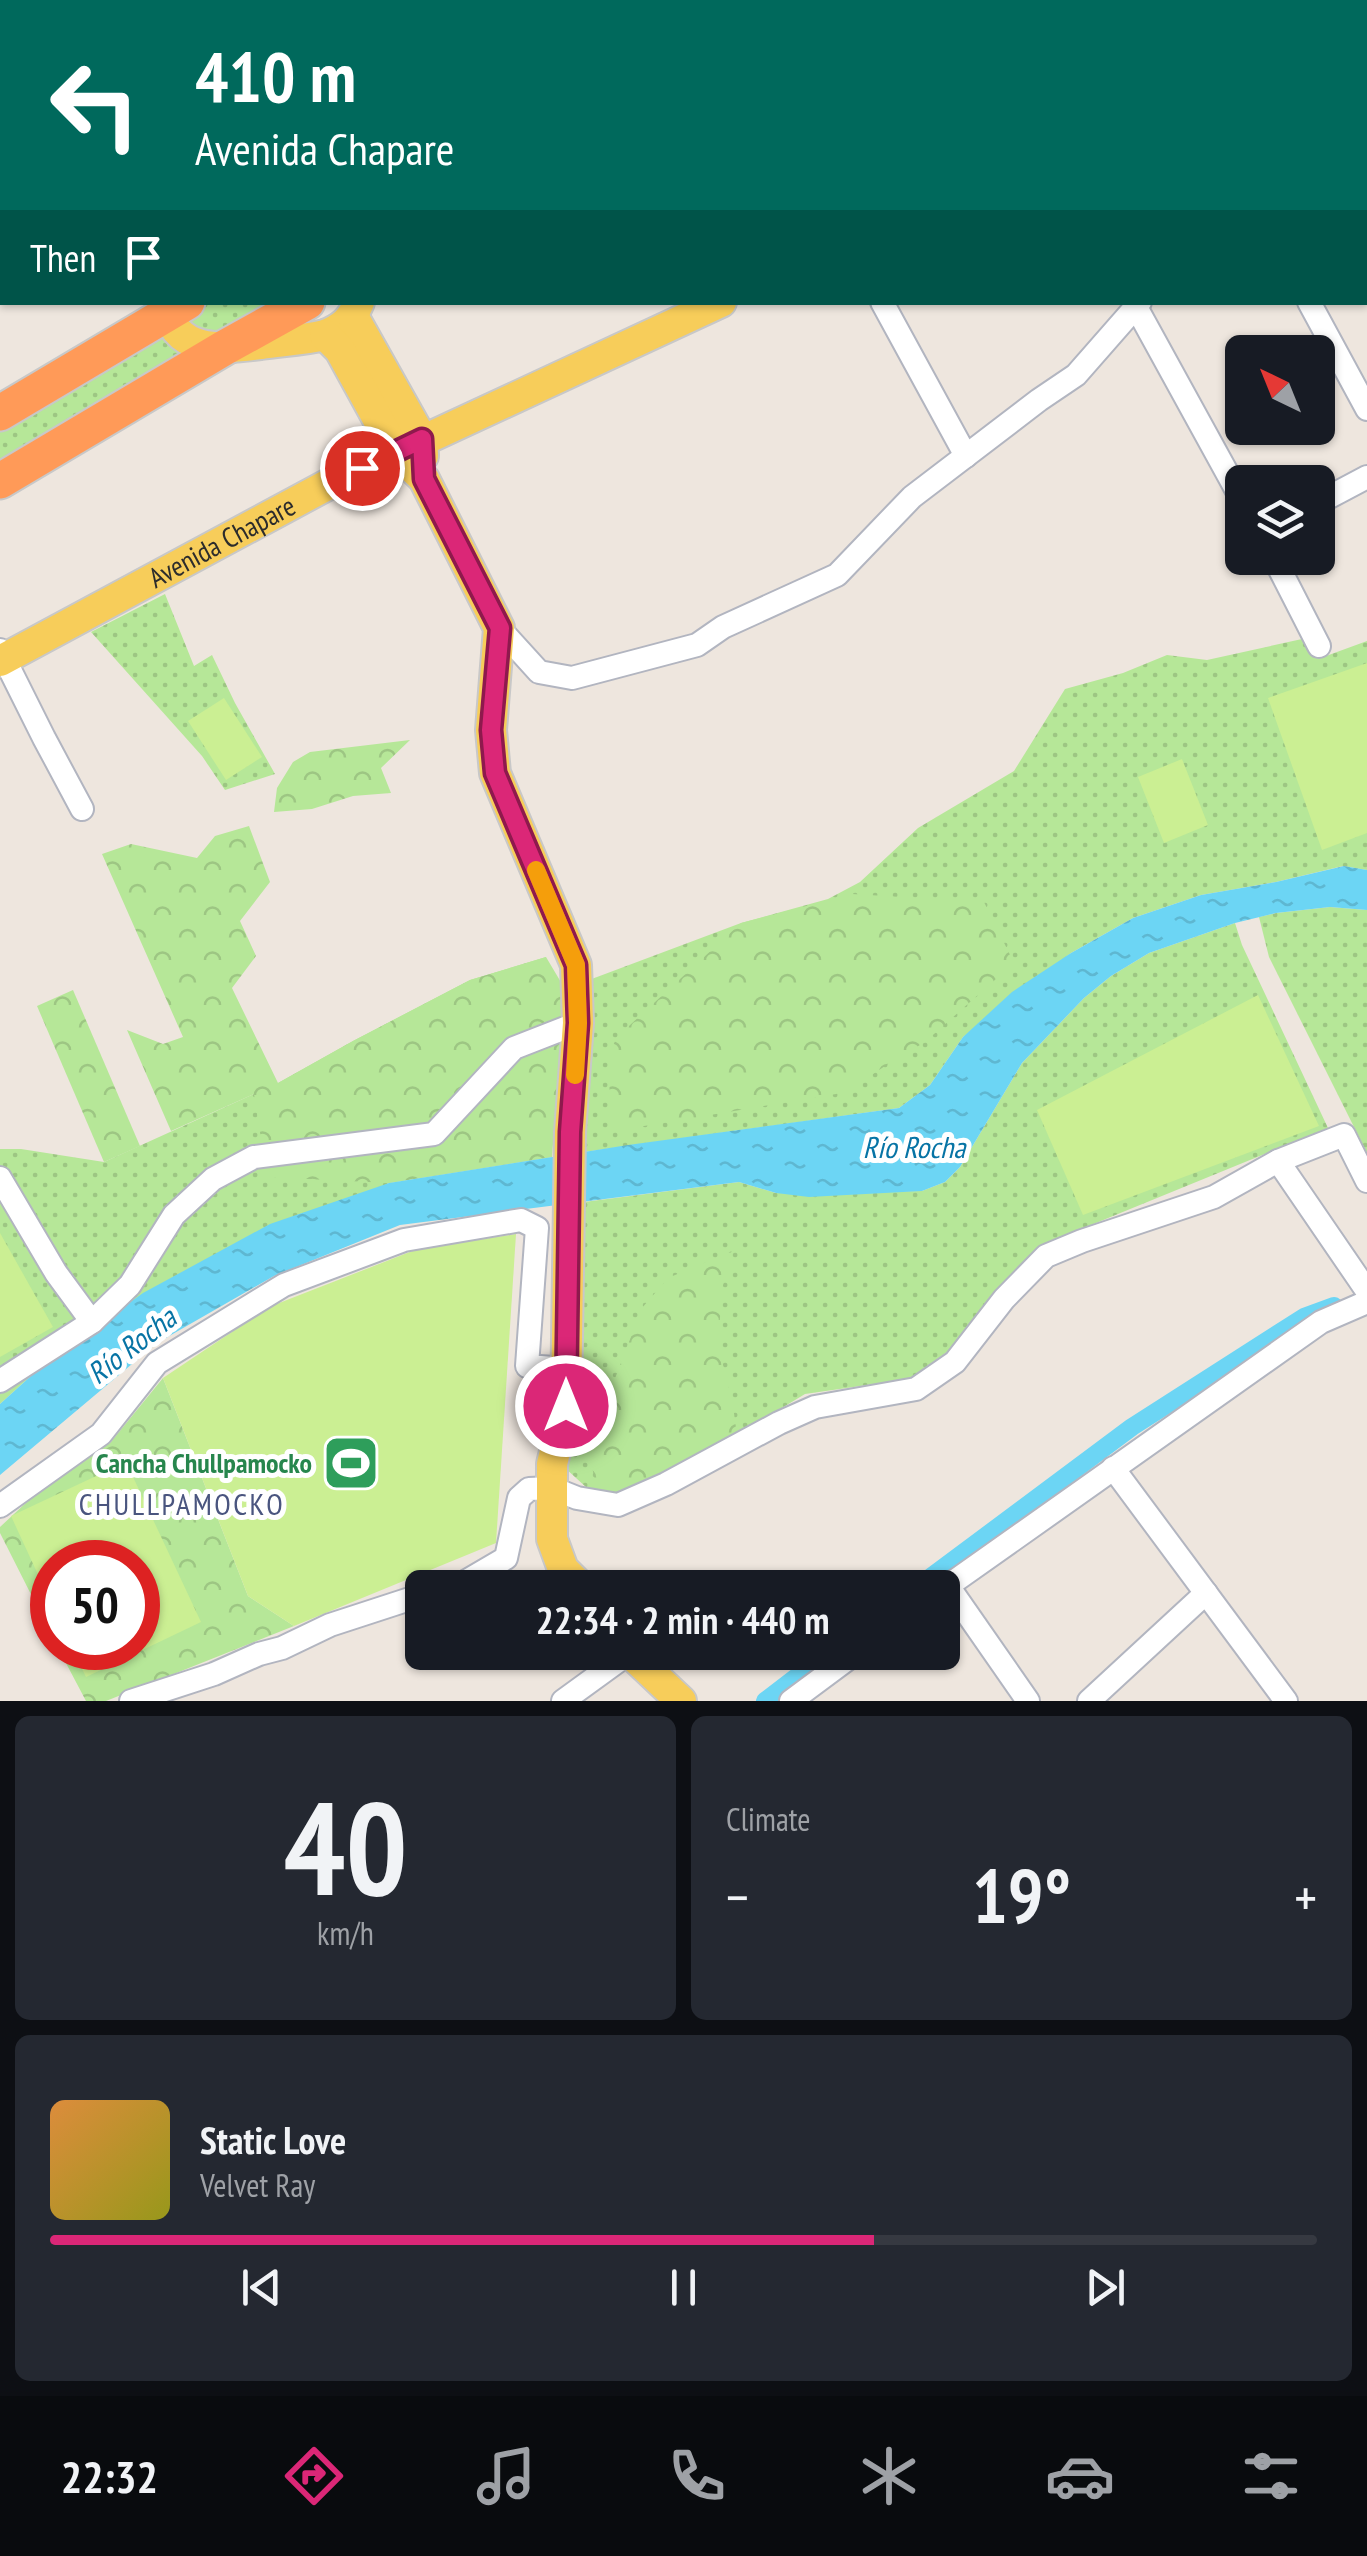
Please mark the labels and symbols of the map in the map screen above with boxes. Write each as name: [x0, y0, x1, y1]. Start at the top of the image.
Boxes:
north arrow: [1225, 335, 1335, 445]
pin: [320, 426, 405, 511]
street label: Avenida Chapare: [142, 487, 302, 596]
water label: Río Rocha: [863, 1127, 967, 1166]
water label: Río Rocha: [79, 1297, 185, 1392]
position arrow: [514, 1354, 618, 1458]
sports icon: Cancha Chullpamocko: [321, 1433, 381, 1493]
place label: Cancha Chullpamocko: [96, 1444, 312, 1481]
district label: CHULLPAMOCKO: [79, 1484, 285, 1523]
speed limit sign: 50: [30, 1540, 160, 1670]

